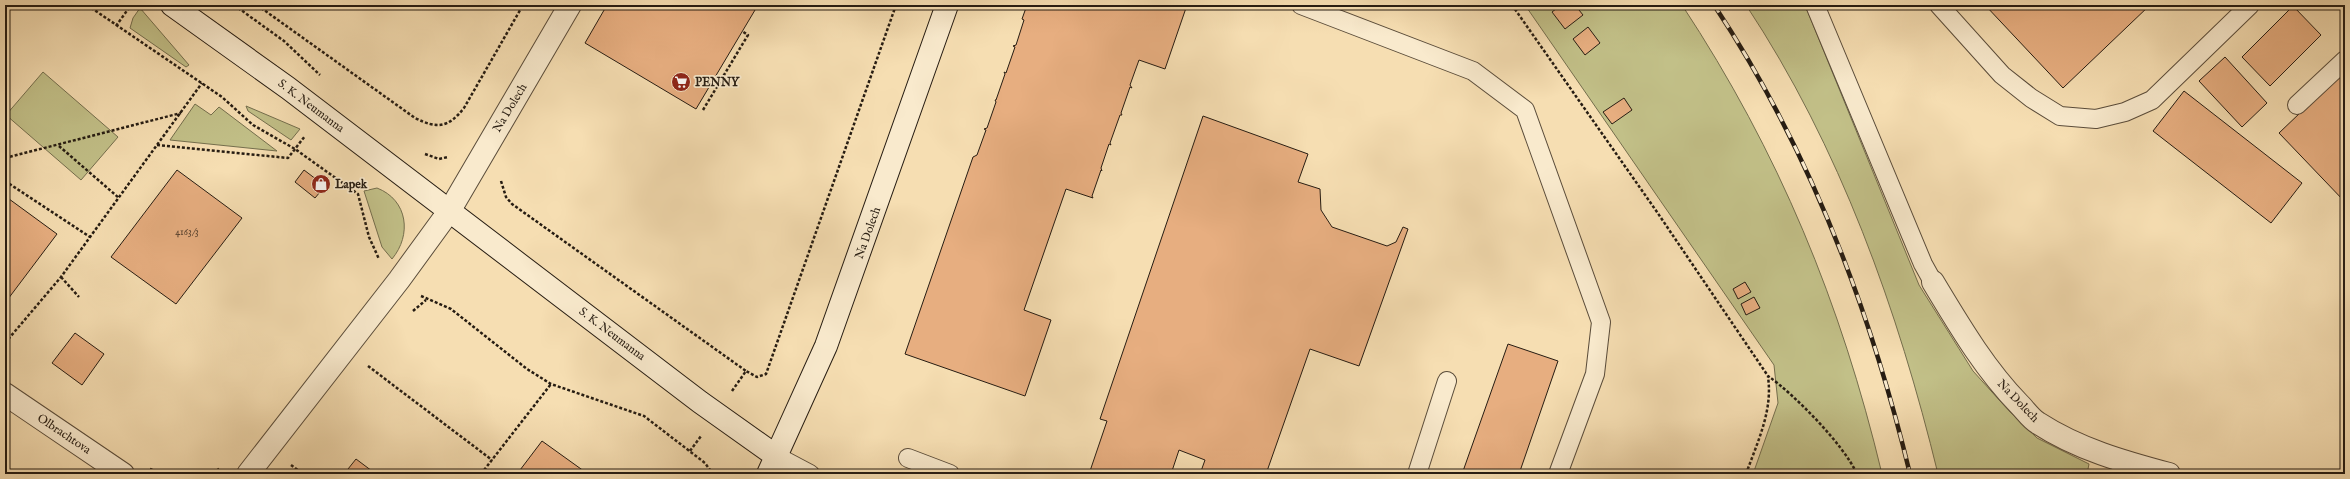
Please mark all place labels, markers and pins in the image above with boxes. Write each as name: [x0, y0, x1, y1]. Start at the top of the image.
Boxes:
supermarket icon: PENNY: [670, 71, 692, 93]
place label: PENNY: [695, 75, 740, 90]
shop icon: Lapek: [310, 173, 332, 195]
place label: Lapek: [334, 177, 368, 193]

